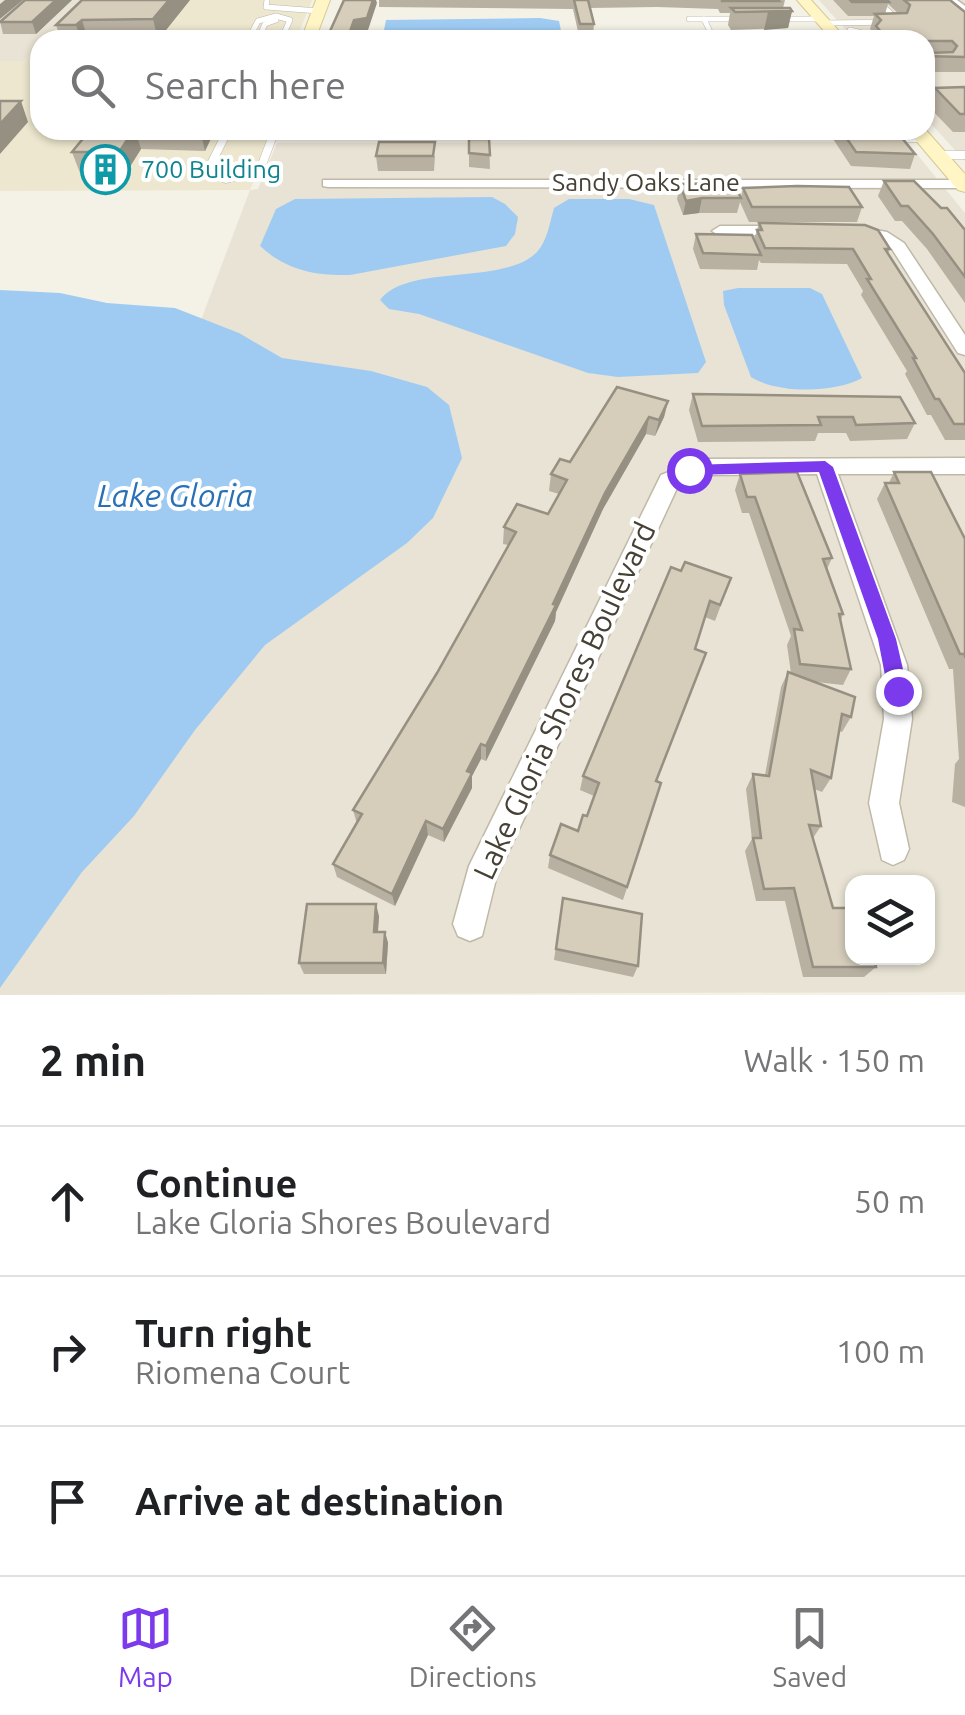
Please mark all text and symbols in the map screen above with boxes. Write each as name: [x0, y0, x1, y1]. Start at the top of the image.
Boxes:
search box: [30, 30, 935, 140]
icon: search: [65, 58, 120, 113]
text: Search here: [145, 64, 346, 106]
building icon: 700 Building: [80, 143, 132, 195]
place label: 700 Building: [141, 155, 281, 183]
street label: Sandy Oaks Lane: [552, 168, 740, 196]
route start: [667, 448, 713, 494]
water label: Lake Gloria: [97, 477, 253, 513]
street label: Lake Gloria Shores Boulevard: [466, 517, 662, 885]
route end: [876, 669, 922, 715]
map controls: [845, 875, 935, 965]
button: layers: [845, 875, 935, 965]
text: 2 min: [40, 1037, 146, 1084]
text: Walk · 150 m: [743, 1042, 925, 1078]
text: Continue: [135, 1162, 297, 1204]
icon: ahead: [40, 1174, 95, 1229]
text: 50 m: [854, 1183, 925, 1219]
text: Lake Gloria Shores Boulevard: [135, 1204, 551, 1240]
text: Turn right: [135, 1312, 312, 1354]
icon: right: [40, 1324, 95, 1379]
text: 100 m: [836, 1333, 925, 1369]
text: Riomena Court: [135, 1354, 350, 1390]
icon: arrive: [40, 1474, 95, 1529]
text: Arrive at destination: [135, 1480, 504, 1522]
tab: Map: [118, 1601, 173, 1692]
tab: Directions: [409, 1601, 537, 1692]
tab: Saved: [773, 1601, 847, 1692]

